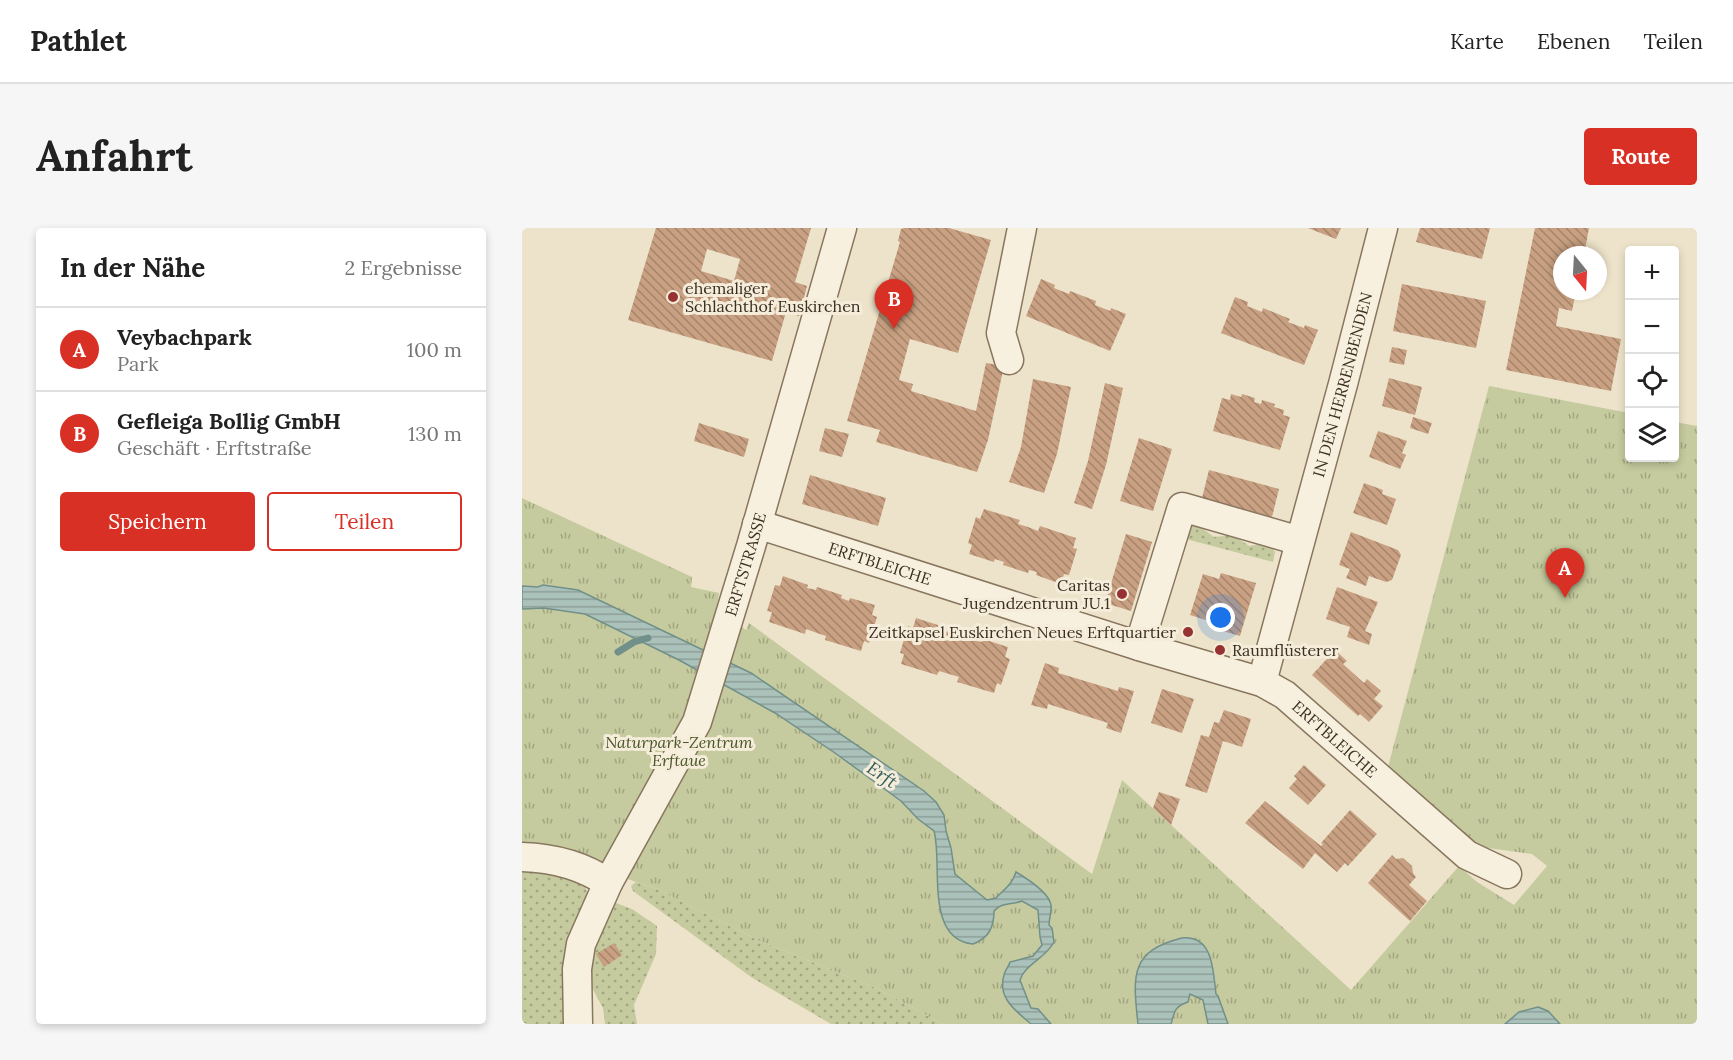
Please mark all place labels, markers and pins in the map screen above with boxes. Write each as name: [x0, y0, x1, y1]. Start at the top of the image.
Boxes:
place label: ehemaliger Schlachthof Euskirchen: [685, 278, 861, 316]
pin: B: [874, 279, 914, 329]
marker: ehemaliger Schlachthof Euskirchen: [666, 290, 680, 304]
pin: A: [1546, 548, 1584, 598]
place label: Caritas Jugendzentrum JU.1: [962, 575, 1110, 613]
marker: Caritas Jugendzentrum JU.1: [1115, 587, 1129, 601]
place label: Zeitkapsel Euskirchen Neues Erftquartier: [869, 622, 1176, 642]
marker: Zeitkapsel Euskirchen Neues Erftquartier: [1181, 625, 1195, 639]
place label: Raumflüsterer: [1232, 640, 1339, 660]
marker: Raumflüsterer: [1213, 643, 1227, 657]

